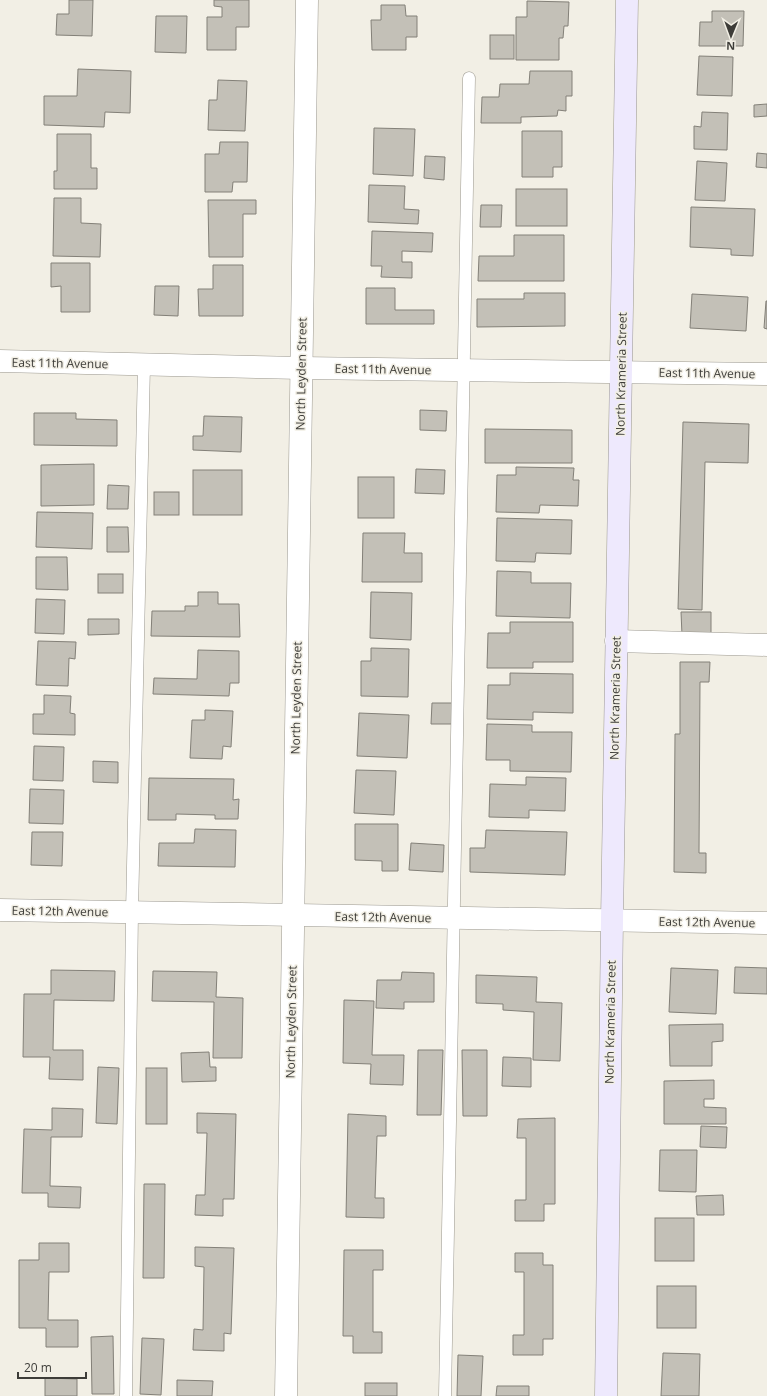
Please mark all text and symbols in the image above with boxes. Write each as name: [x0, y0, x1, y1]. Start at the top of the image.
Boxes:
north arrow: [711, 16, 751, 56]
text: N: [726, 39, 735, 54]
street label: North Krameria Street: [611, 312, 631, 436]
street label: North Leyden Street: [292, 317, 310, 431]
street label: East 11th Avenue: [12, 354, 109, 372]
street label: East 11th Avenue: [335, 360, 432, 378]
street label: East 11th Avenue: [659, 364, 756, 382]
street label: North Krameria Street: [605, 636, 625, 760]
street label: North Leyden Street: [287, 641, 305, 755]
street label: East 12th Avenue: [12, 902, 109, 920]
street label: East 12th Avenue: [335, 908, 432, 926]
street label: East 12th Avenue: [659, 913, 756, 931]
street label: North Krameria Street: [600, 960, 620, 1084]
street label: North Leyden Street: [282, 965, 300, 1079]
scale bar: [18, 1354, 86, 1380]
text: 20 m: [24, 1359, 52, 1376]

